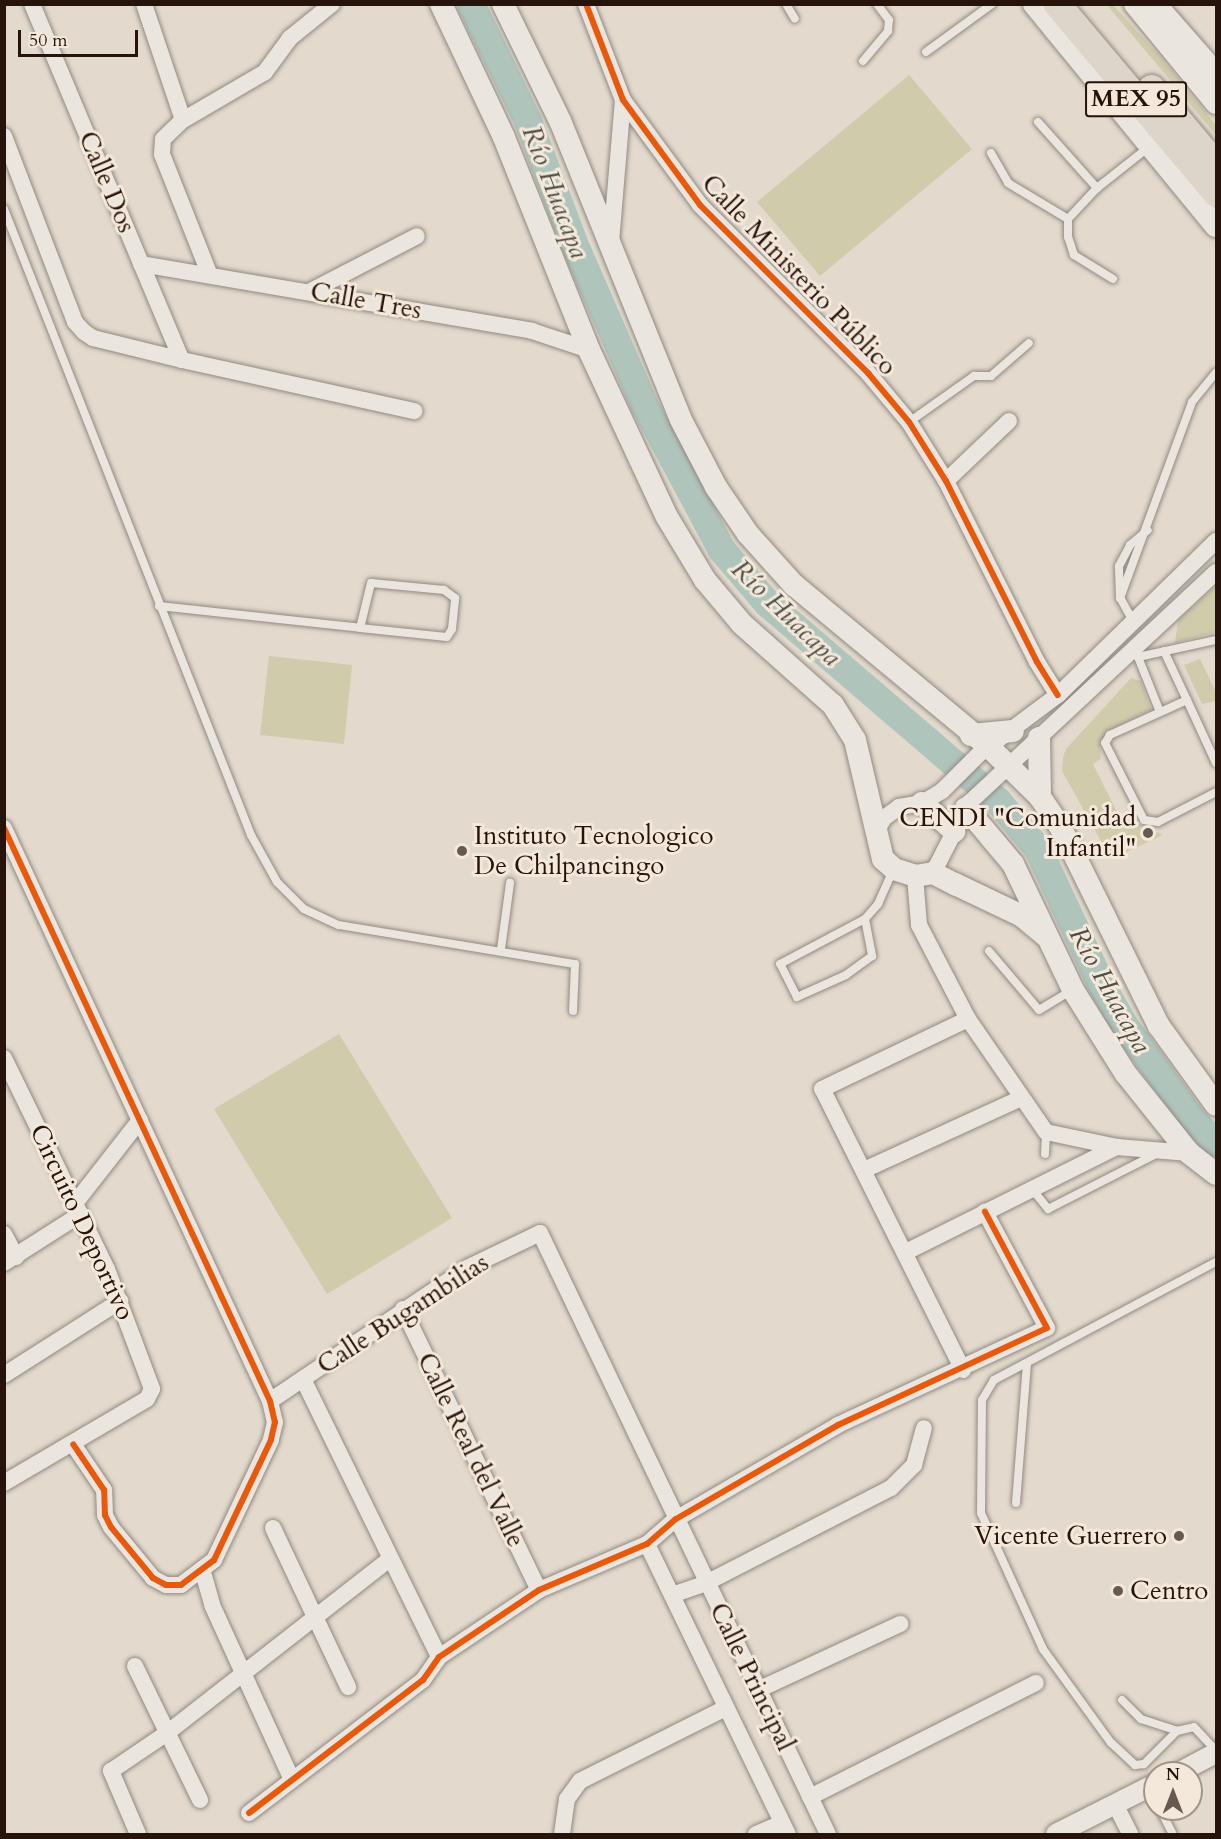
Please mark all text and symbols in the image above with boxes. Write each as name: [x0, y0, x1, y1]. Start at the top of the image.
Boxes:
scale bar: [21, 18, 141, 56]
text: 50 m: [29, 28, 68, 53]
road number: MEX 95: [1085, 78, 1187, 120]
water label: Río Huacapa: [515, 121, 595, 263]
street label: Calle Dos: [72, 127, 142, 237]
street label: Calle Ministerio Público: [695, 168, 903, 382]
street label: Calle Tres: [308, 276, 424, 326]
water label: Río Huacapa: [725, 553, 847, 673]
place label: CENDI "Comunidad Infantil": [899, 802, 1136, 864]
place label: Instituto Tecnologico De Chilpancingo: [474, 820, 714, 882]
marker: CENDI "Comunidad Infantil": [1141, 826, 1155, 840]
marker: Instituto Tecnologico De Chilpancingo: [455, 844, 469, 858]
water label: Río Huacapa: [1062, 921, 1158, 1059]
street label: Circuito Deportivo: [23, 1119, 141, 1325]
street label: Calle Bugambilias: [311, 1247, 495, 1381]
street label: Calle Real del Valle: [410, 1348, 532, 1552]
place label: Vicente Guerrero: [974, 1520, 1167, 1552]
marker: Vicente Guerrero: [1172, 1529, 1186, 1543]
place label: Centro: [1130, 1575, 1208, 1607]
marker: Centro: [1111, 1584, 1125, 1598]
street label: Calle Principal: [703, 1598, 801, 1756]
north arrow: [1143, 1761, 1203, 1821]
text: N: [1166, 1764, 1180, 1786]

